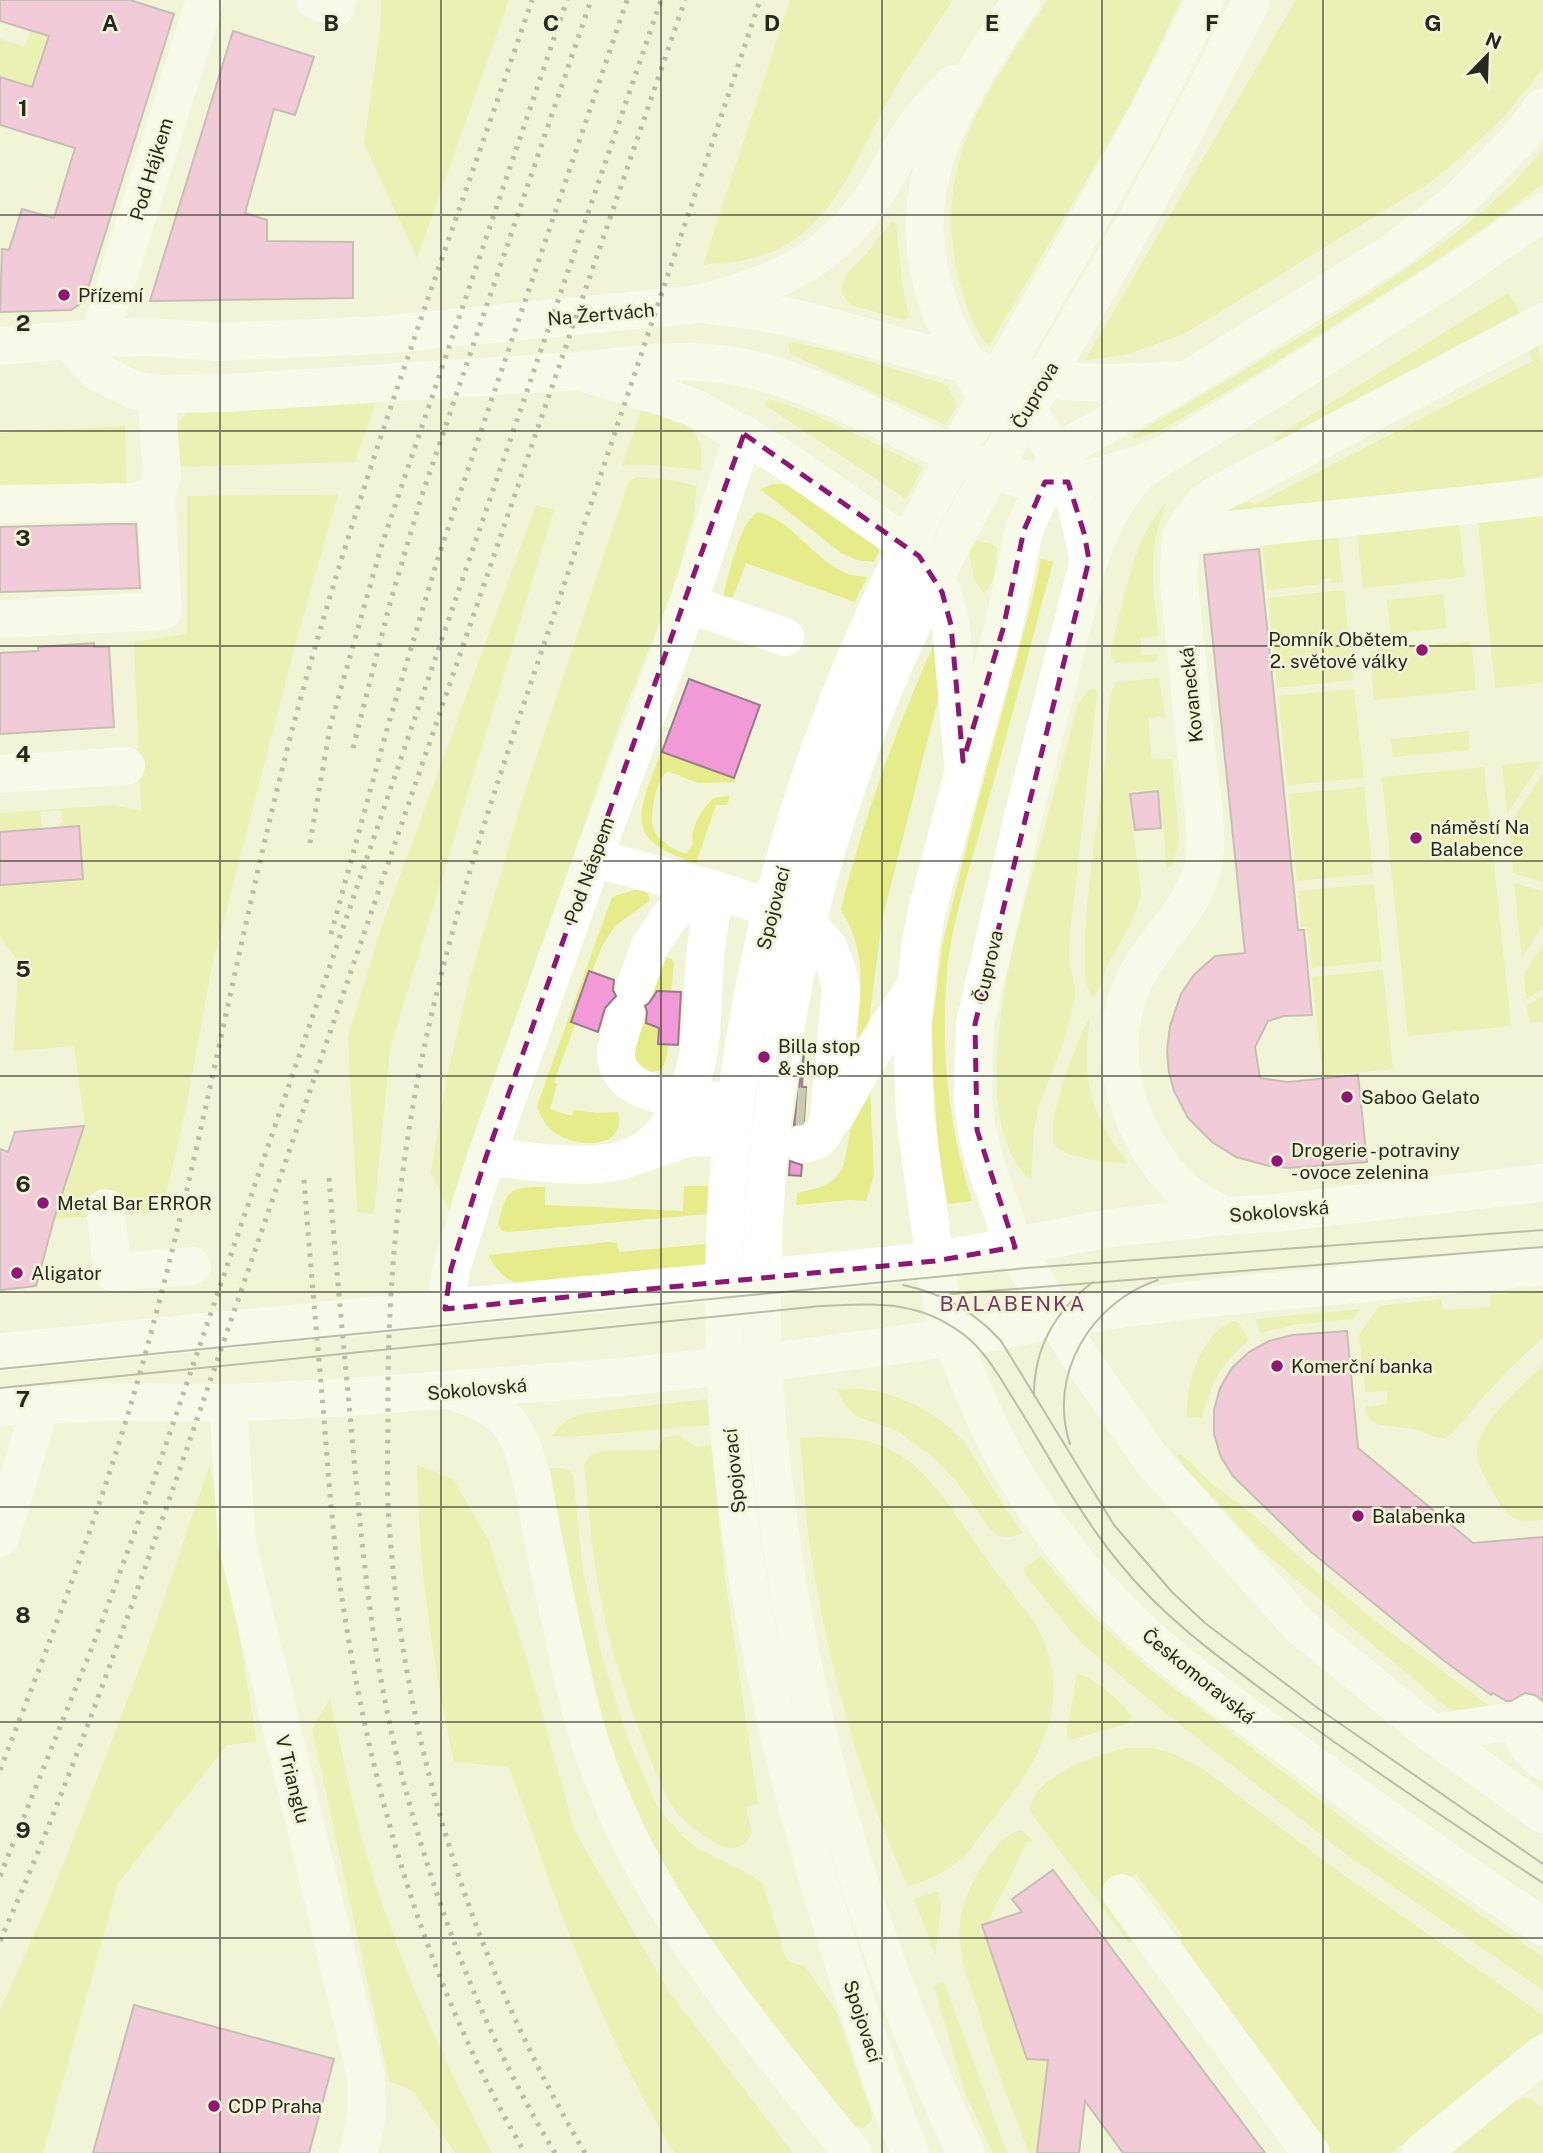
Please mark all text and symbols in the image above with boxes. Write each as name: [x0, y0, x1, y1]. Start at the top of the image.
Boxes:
text: A: [102, 9, 119, 36]
text: B: [323, 9, 339, 36]
text: C: [543, 9, 559, 36]
text: D: [764, 9, 780, 36]
text: E: [985, 9, 999, 36]
text: F: [1205, 9, 1219, 36]
text: G: [1424, 9, 1442, 36]
north arrow: [1452, 21, 1522, 91]
text: N: [1483, 27, 1505, 53]
text: 1: [18, 94, 28, 121]
street label: Pod Hájkem: [125, 115, 177, 223]
place label: Přízemí: [78, 284, 143, 306]
marker: Přízemí: [56, 287, 72, 303]
street label: Na Žertvách: [546, 298, 656, 330]
text: 2: [16, 309, 30, 336]
street label: Čuprova: [1007, 358, 1063, 432]
text: 3: [15, 524, 31, 551]
place label: Pomník Obětem 2. světové války: [1268, 628, 1408, 672]
marker: Pomník Obětem 2. světové války: [1414, 642, 1430, 658]
street label: Kovanecká: [1175, 646, 1207, 744]
text: 4: [15, 740, 31, 767]
street label: Pod Náspem: [560, 814, 618, 926]
place label: náměstí Na Balabence: [1430, 816, 1529, 860]
marker: náměstí Na Balabence: [1408, 830, 1424, 846]
street label: Spojovací: [752, 864, 794, 952]
street label: Čuprova: [969, 928, 1007, 1004]
text: 5: [15, 955, 31, 982]
place label: Billa stop & shop: [778, 1035, 860, 1079]
marker: Billa stop & shop: [756, 1049, 772, 1065]
place label: Saboo Gelato: [1361, 1086, 1480, 1108]
marker: Saboo Gelato: [1339, 1089, 1355, 1105]
place label: Drogerie - potraviny - ovoce zelenina: [1291, 1139, 1460, 1183]
marker: Drogerie - potraviny - ovoce zelenina: [1269, 1153, 1285, 1169]
text: 6: [15, 1170, 31, 1197]
place label: Metal Bar ERROR: [57, 1192, 212, 1214]
marker: Metal Bar ERROR: [35, 1195, 51, 1211]
street label: Sokolovská: [1228, 1196, 1330, 1226]
place label: Aligator: [31, 1262, 102, 1284]
marker: Aligator: [9, 1265, 25, 1281]
district label: BALABENKA: [940, 1291, 1086, 1316]
place label: Komerční banka: [1291, 1355, 1433, 1377]
marker: Komerční banka: [1269, 1358, 1285, 1374]
street label: Sokolovská: [426, 1374, 528, 1404]
text: 7: [16, 1385, 30, 1412]
street label: Spojovací: [719, 1427, 749, 1514]
place label: Balabenka: [1372, 1505, 1465, 1527]
marker: Balabenka: [1350, 1508, 1366, 1524]
text: 8: [15, 1601, 31, 1628]
street label: Českomoravská: [1138, 1624, 1260, 1728]
street label: V Trianglu: [271, 1733, 315, 1825]
text: 9: [15, 1816, 31, 1843]
street label: Spojovací: [839, 1977, 887, 2065]
place label: CDP Praha: [228, 2095, 322, 2117]
marker: CDP Praha: [206, 2098, 222, 2114]

